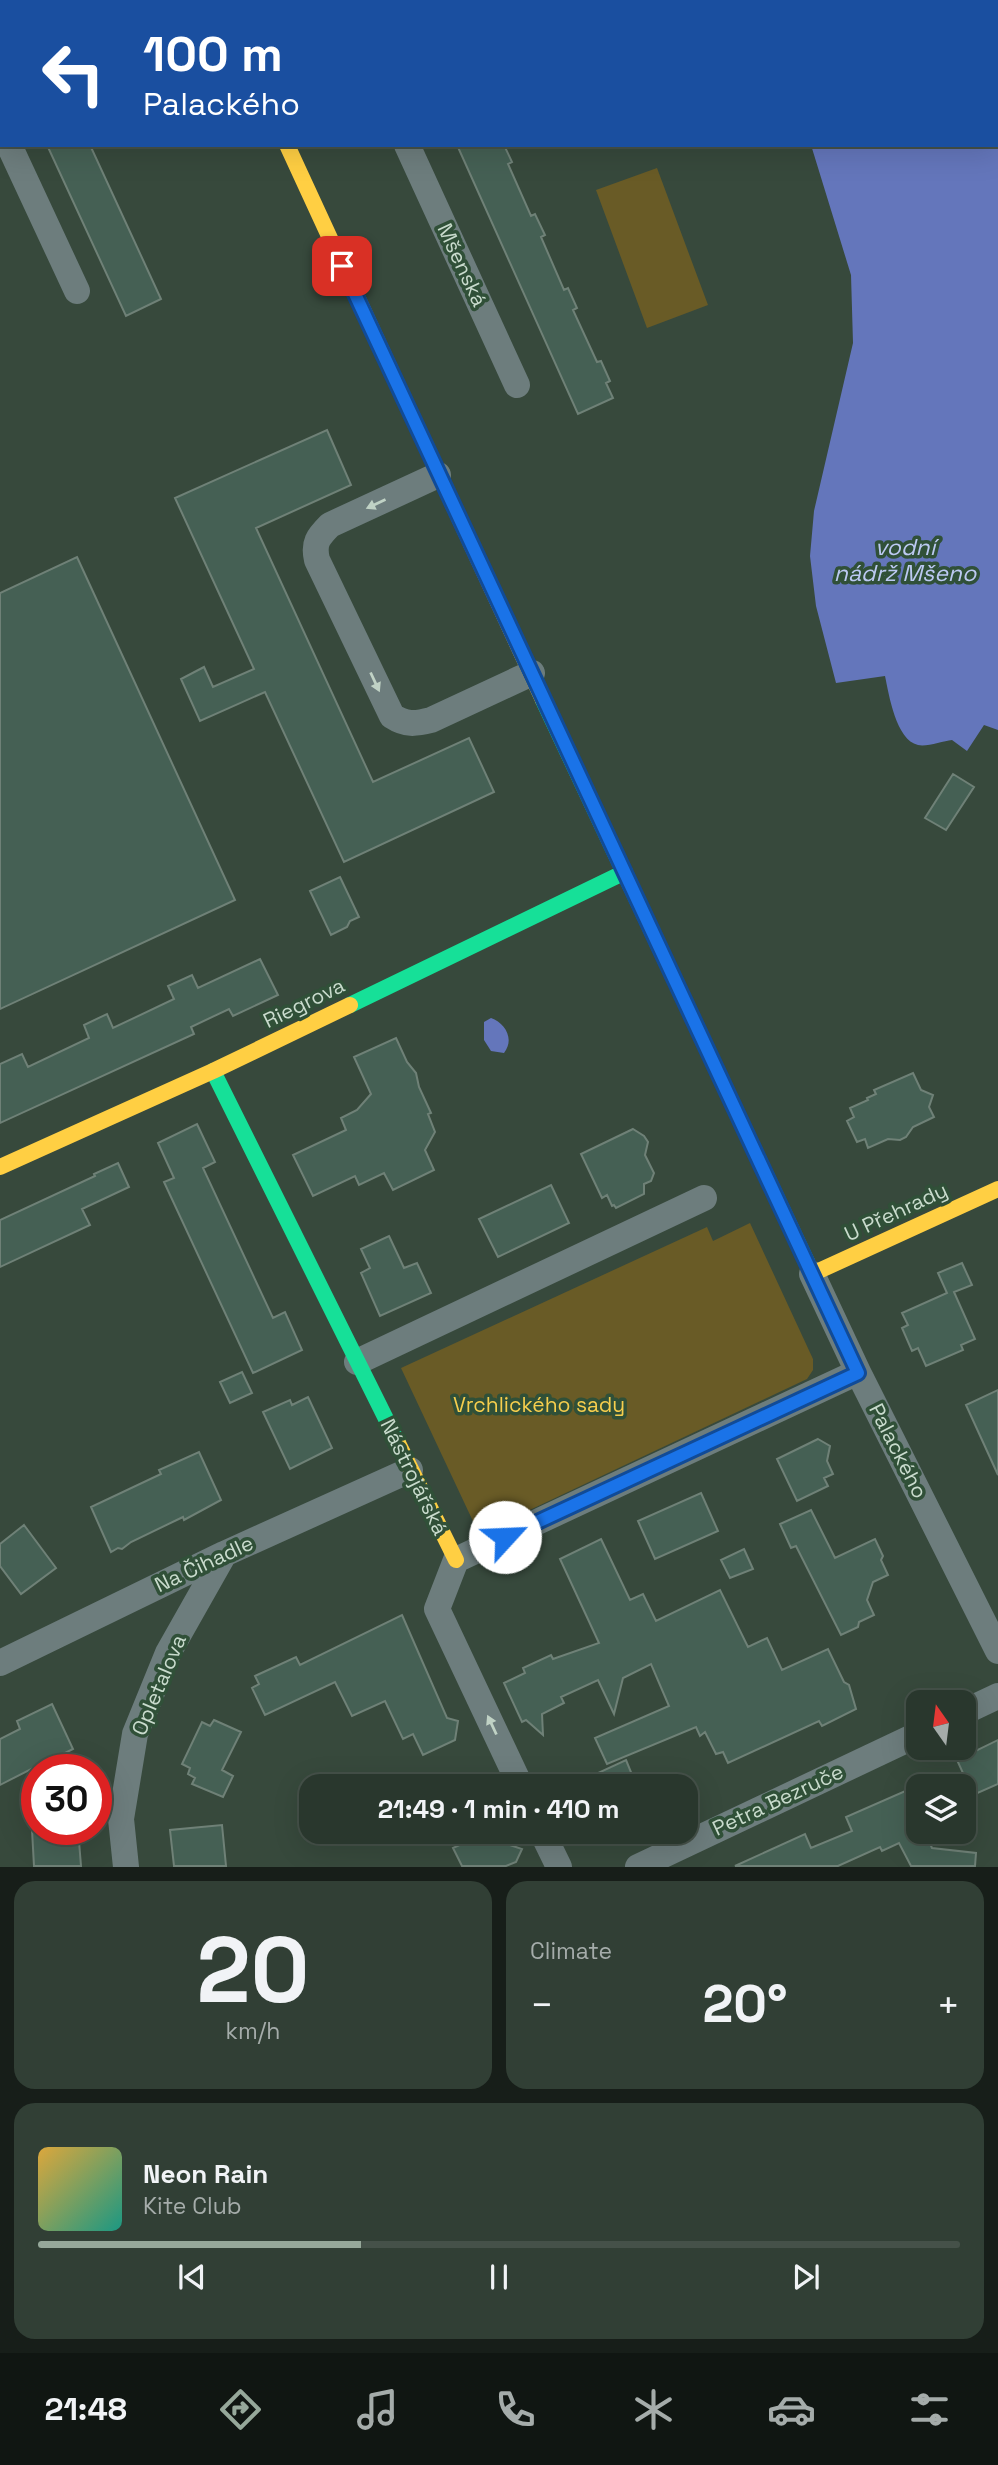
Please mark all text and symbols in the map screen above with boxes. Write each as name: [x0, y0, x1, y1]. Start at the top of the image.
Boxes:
text: 100 m: [143, 23, 283, 85]
icon: left: [28, 28, 119, 119]
text: Palackého: [143, 84, 300, 124]
street label: Mšenská: [431, 219, 493, 311]
pin: [312, 236, 372, 296]
icon: arrive: [323, 247, 361, 285]
one-way arrow: [366, 499, 387, 510]
water label: vodní nádrž Mšeno: [834, 532, 977, 588]
one-way arrow: [370, 672, 381, 692]
street label: Riegrova: [259, 971, 349, 1034]
street label: U Přehrady: [840, 1176, 952, 1247]
park label: Vrchlického sady: [453, 1391, 625, 1418]
street label: Palackého: [863, 1399, 934, 1503]
street label: Nástrojářská: [375, 1414, 454, 1539]
position arrow: [468, 1500, 542, 1574]
street label: Na Čihadle: [150, 1529, 257, 1598]
street label: Opletalova: [125, 1630, 192, 1739]
north arrow: [906, 1690, 976, 1760]
map controls: [906, 1690, 976, 1844]
one-way arrow: [486, 1715, 498, 1735]
speed limit sign: 30: [21, 1754, 112, 1845]
street label: Petra Bezruče: [708, 1757, 848, 1842]
button: layers: [906, 1774, 976, 1844]
text: 21:49 · 1 min · 410 m: [378, 1792, 619, 1826]
text: 20: [196, 1912, 310, 2029]
text: Climate: [530, 1936, 612, 1966]
text: 20°: [702, 1971, 788, 2037]
text: −: [530, 1981, 554, 2029]
text: +: [936, 1981, 960, 2029]
text: km/h: [226, 2016, 280, 2046]
text: Neon Rain: [143, 2157, 268, 2191]
text: Kite Club: [143, 2191, 242, 2221]
icon: previous: [173, 2258, 211, 2296]
icon: pause: [480, 2258, 518, 2296]
icon: next: [787, 2258, 825, 2296]
icon: directions: [216, 2385, 265, 2434]
icon: music: [353, 2385, 402, 2434]
icon: phone: [491, 2385, 540, 2434]
icon: climate: [629, 2385, 678, 2434]
icon: car: [767, 2385, 816, 2434]
icon: filters: [905, 2385, 954, 2434]
text: 21:48: [44, 2389, 127, 2429]

